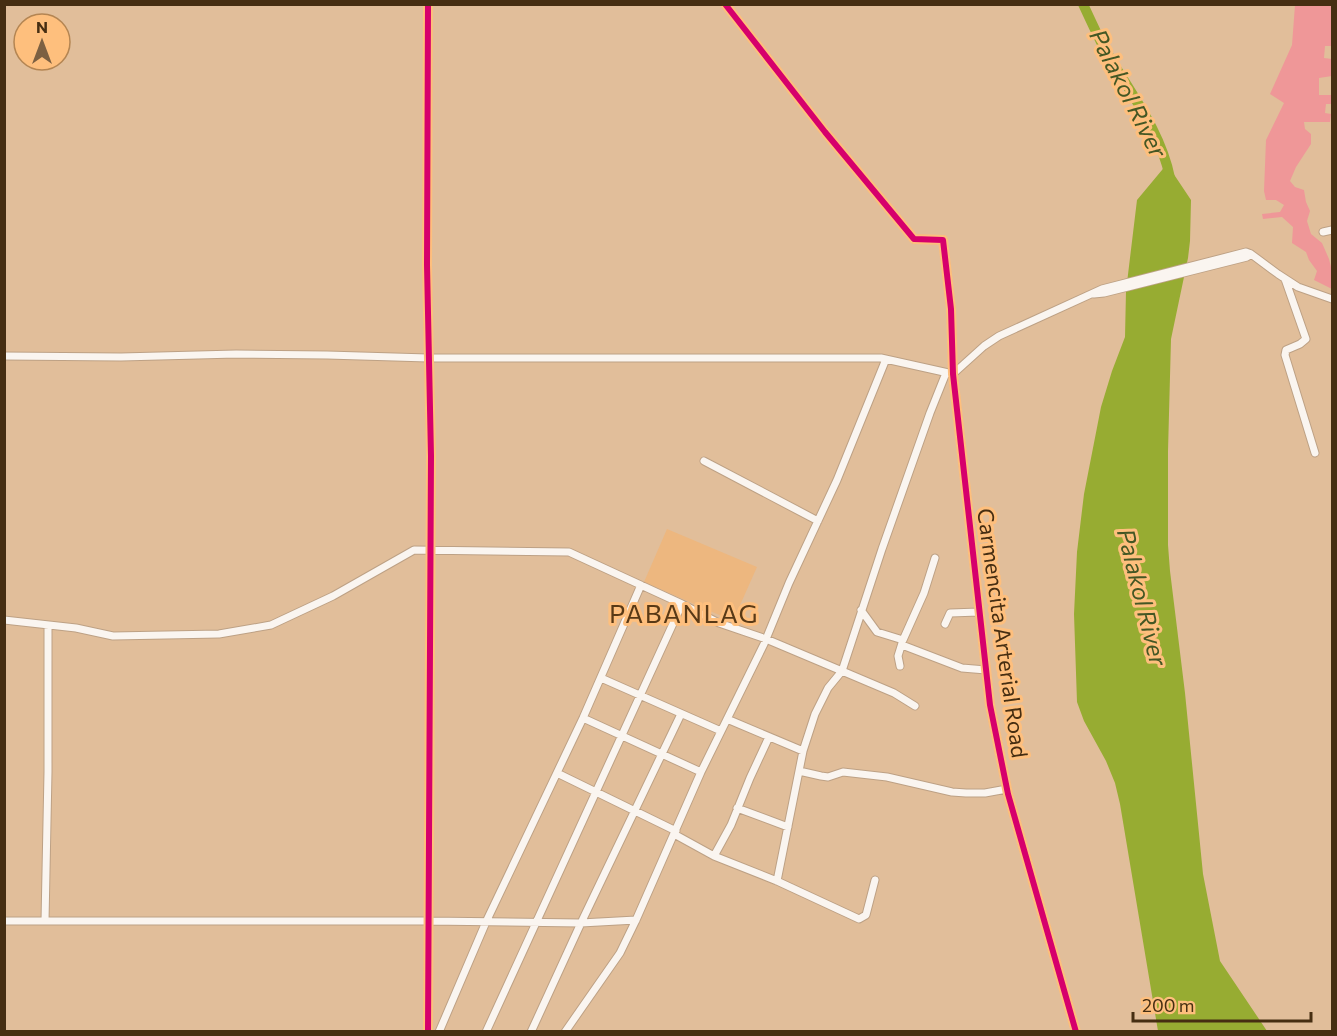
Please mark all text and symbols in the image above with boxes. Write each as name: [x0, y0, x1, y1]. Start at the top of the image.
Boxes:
north arrow: [12, 12, 72, 72]
text: N: [36, 17, 48, 36]
water label: Palakol River: [1084, 24, 1174, 163]
street label: Carmencita Arterial Road: [972, 507, 1034, 759]
water label: Palakol River: [1112, 525, 1174, 670]
district label: PABANLAG: [609, 597, 759, 628]
scale bar: [1133, 985, 1312, 1023]
text: 200 m: [1142, 994, 1195, 1016]

